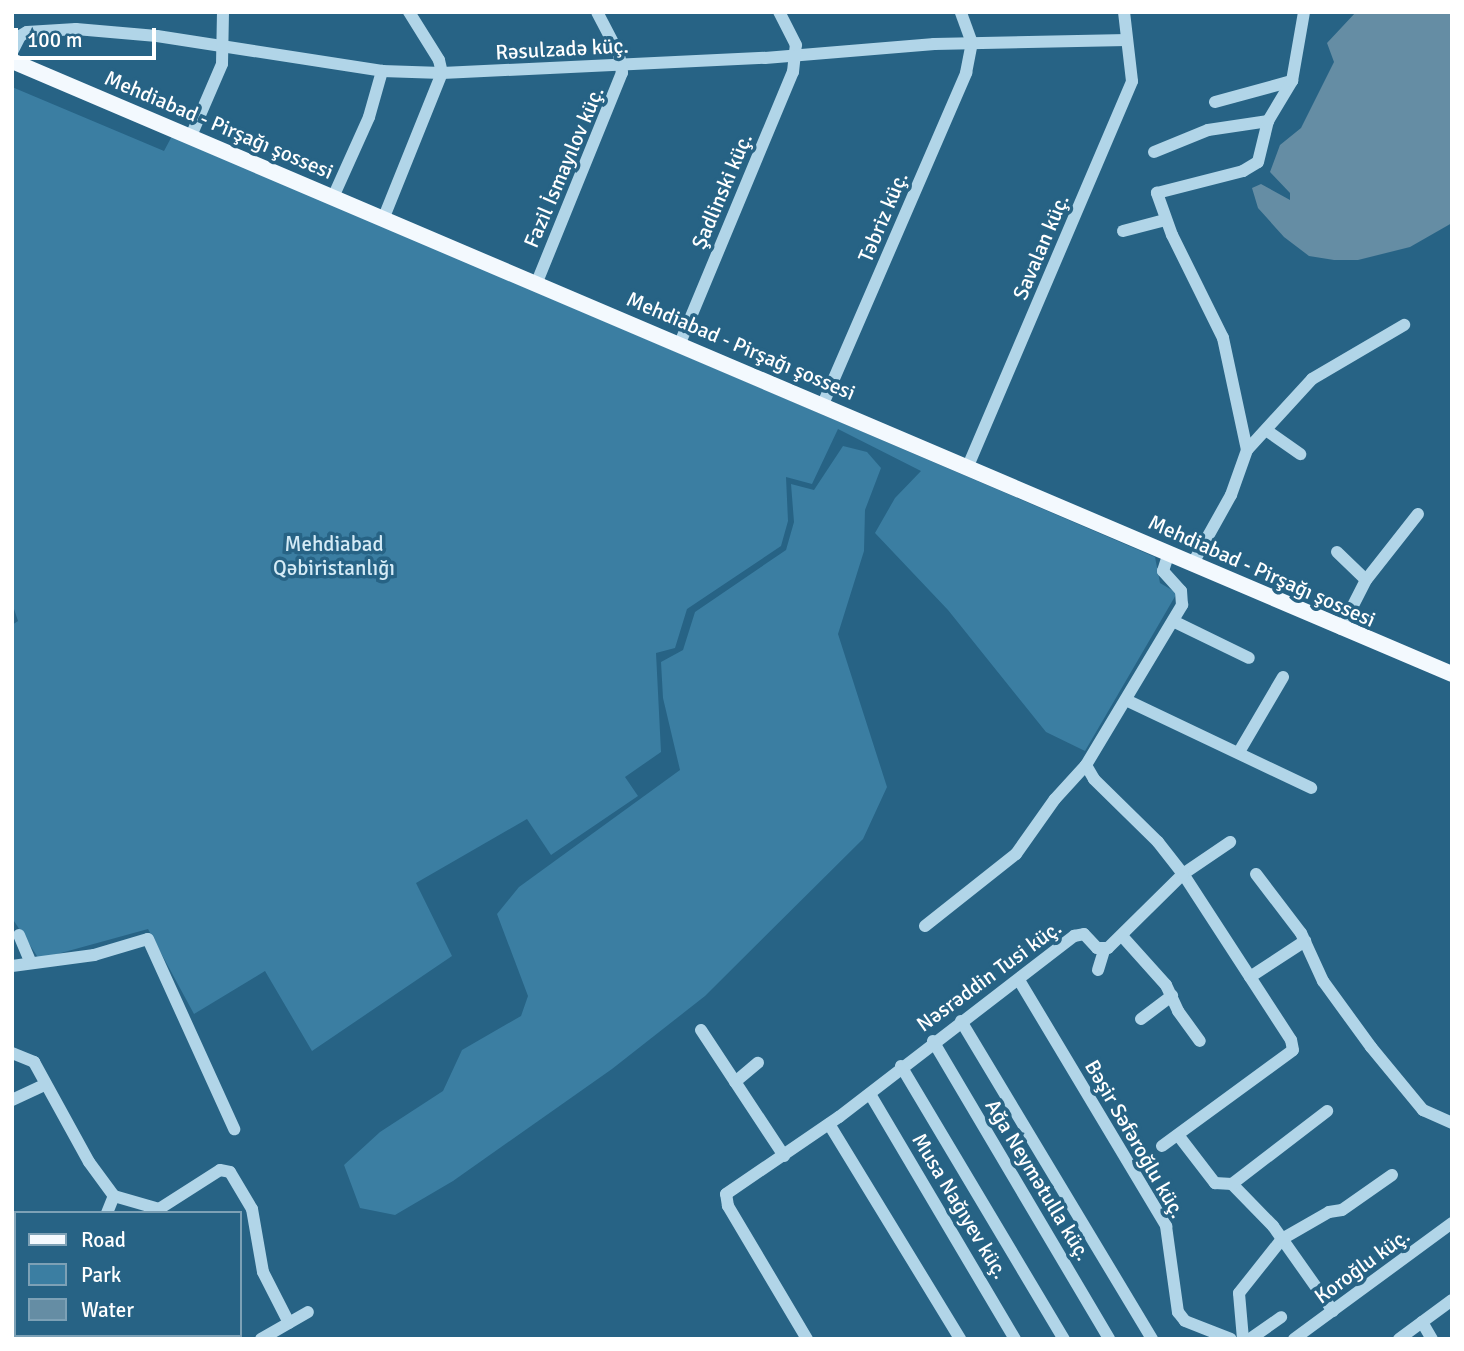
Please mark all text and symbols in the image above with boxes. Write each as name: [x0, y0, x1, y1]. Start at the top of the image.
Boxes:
scale bar: [18, 14, 159, 58]
text: 100 m: [27, 27, 82, 53]
street label: Rəsulzadə küç.: [495, 33, 629, 65]
street label: Mehdiabad - Pirşağı şossesi: [101, 65, 337, 185]
street label: Fazil İsmayılov küç.: [519, 83, 609, 251]
street label: Şadlinski küç.: [686, 129, 758, 253]
street label: Təbriz küç.: [853, 168, 913, 266]
street label: Savalan küç.: [1007, 190, 1075, 304]
street label: Mehdiabad - Pirşağı şossesi: [623, 286, 859, 406]
street label: Mehdiabad - Pirşağı şossesi: [1144, 509, 1380, 633]
park label: Mehdiabad Qəbiristanlığı: [273, 531, 395, 581]
street label: Nəsrəddin Tusi küç.: [912, 915, 1066, 1037]
street label: Bəşir Səfəroğlu küç.: [1079, 1055, 1191, 1223]
street label: Ağa Neymətulla küç.: [980, 1095, 1096, 1265]
street label: Musa Nağıyev küç.: [907, 1129, 1013, 1283]
legend: [14, 1211, 242, 1337]
street label: Koroğlu küç.: [1309, 1223, 1415, 1309]
text: Road: [81, 1227, 126, 1253]
text: Park: [81, 1262, 121, 1288]
text: Water: [81, 1297, 134, 1323]

